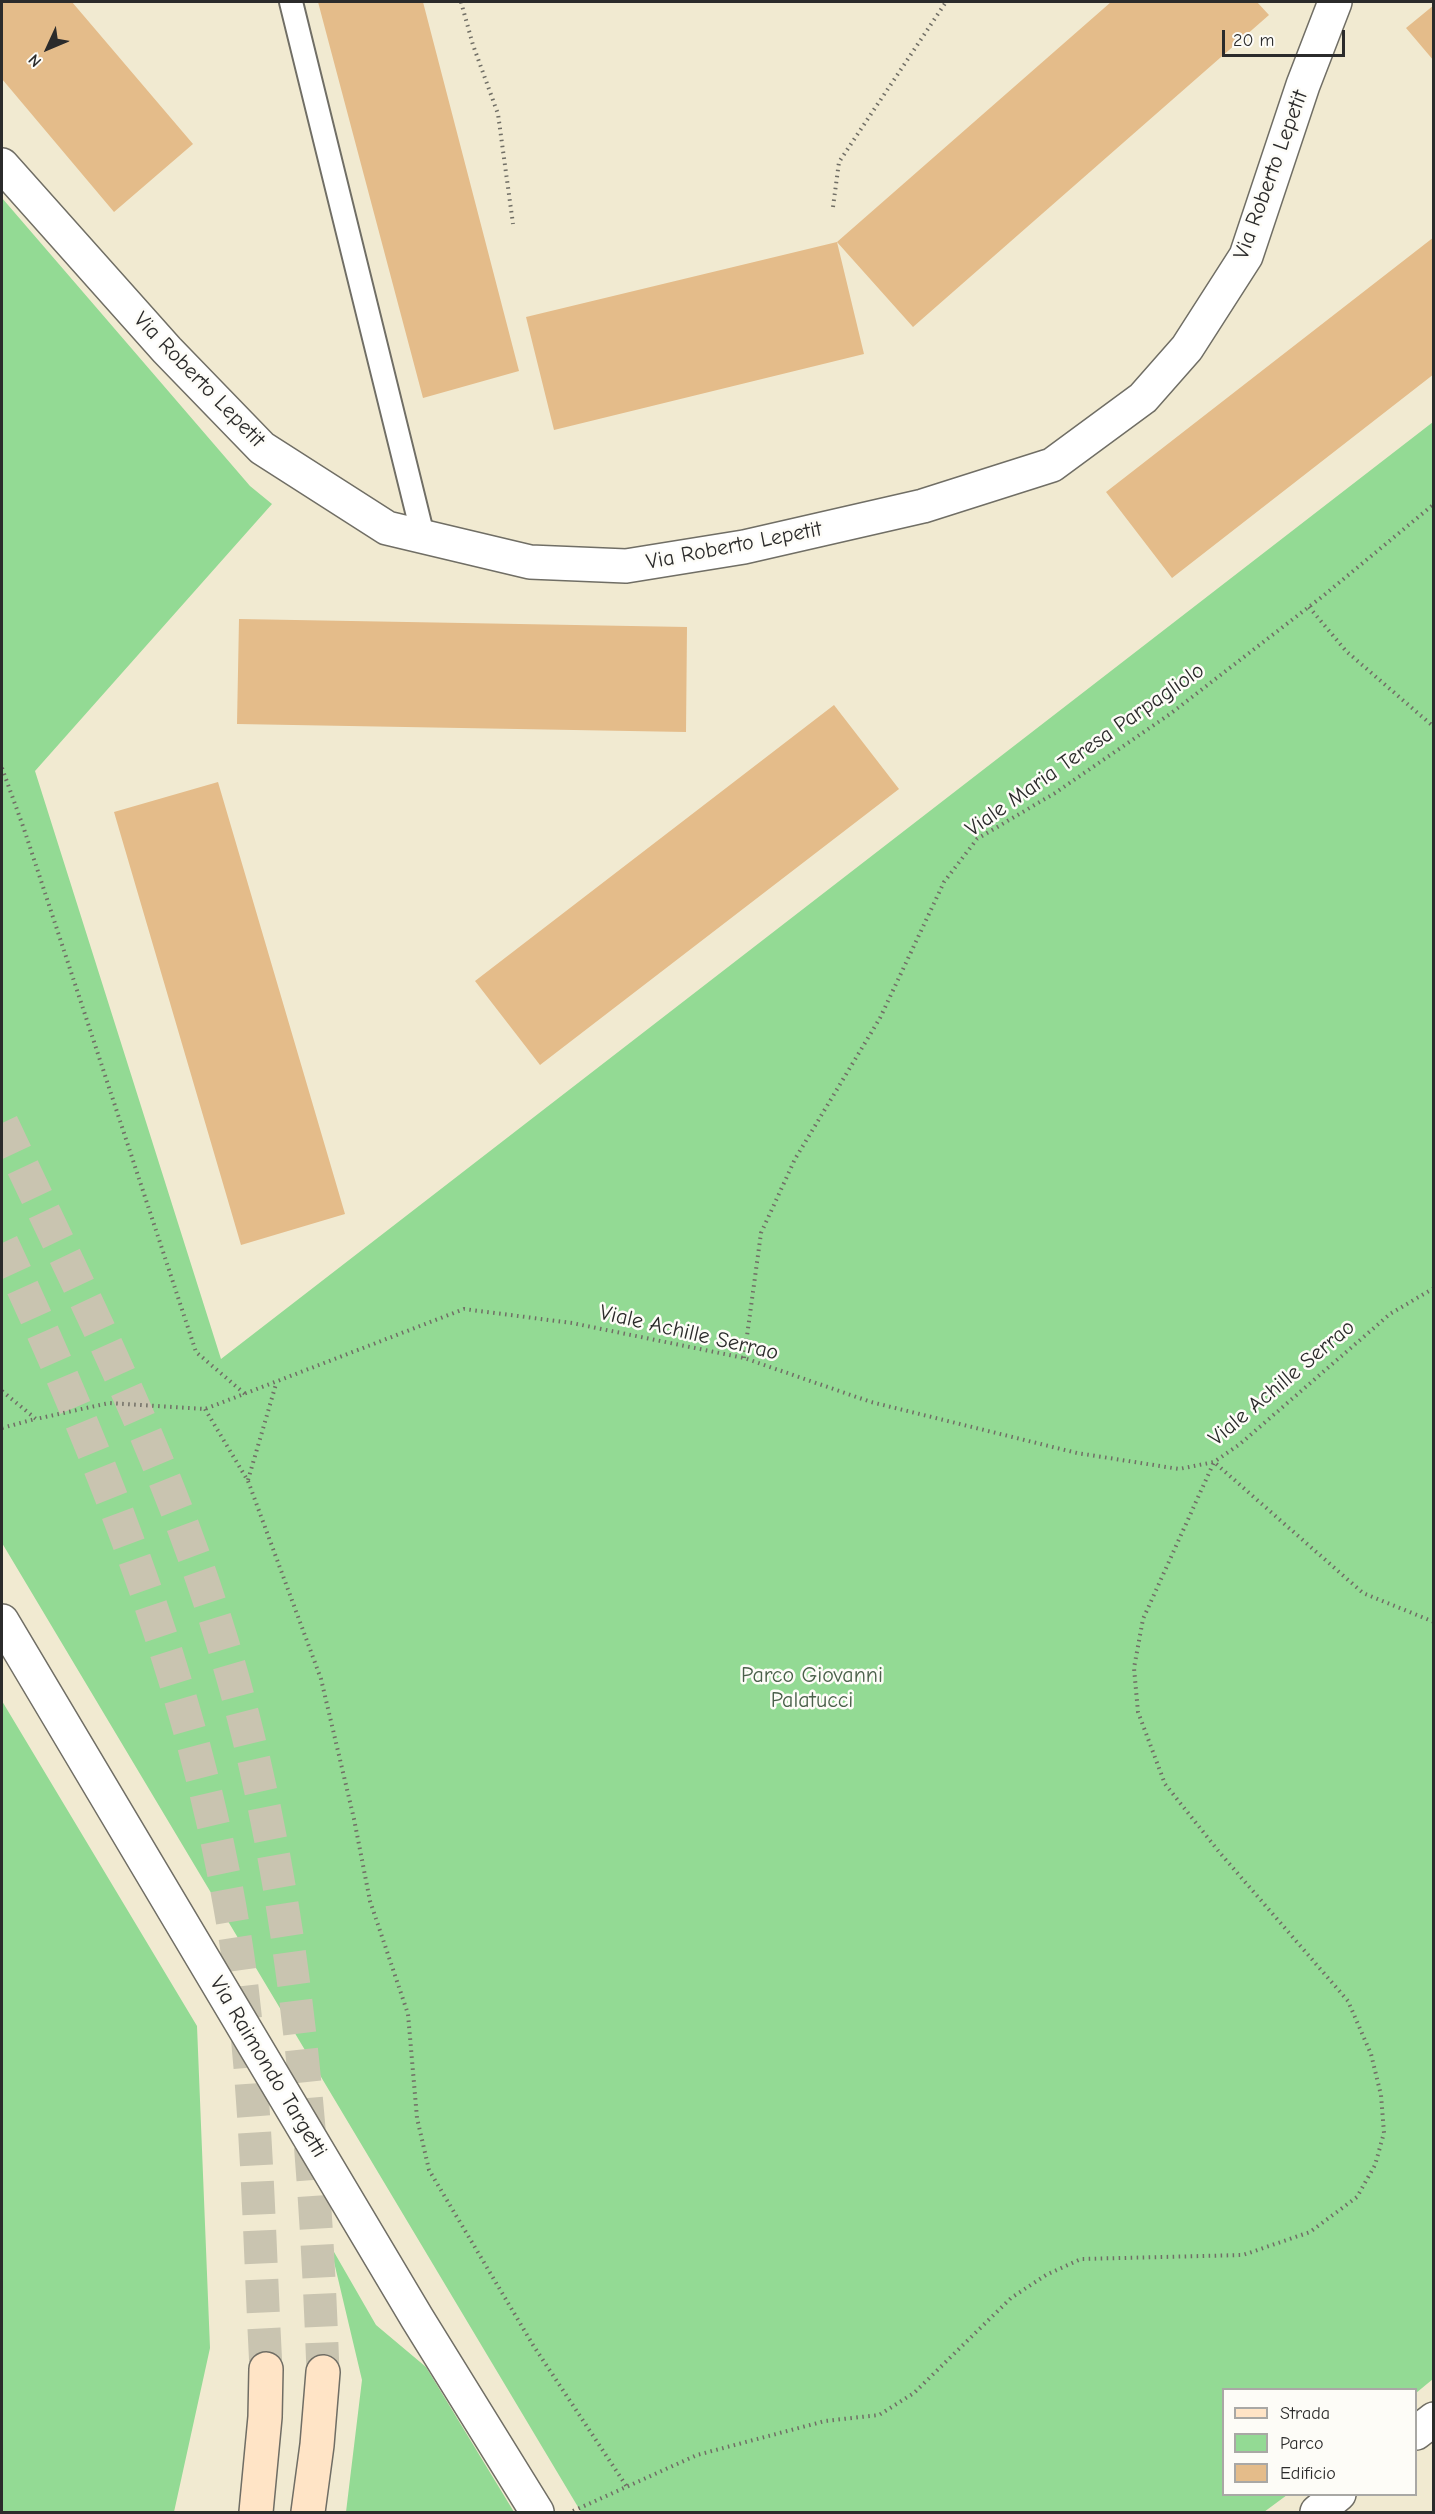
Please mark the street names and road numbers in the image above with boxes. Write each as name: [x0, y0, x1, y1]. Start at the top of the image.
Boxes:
street label: Via Roberto Lepetit: [1228, 87, 1314, 263]
street label: Via Roberto Lepetit: [128, 307, 270, 453]
street label: Via Roberto Lepetit: [644, 516, 824, 576]
street label: Viale Maria Teresa Parpagliolo: [960, 657, 1210, 843]
street label: Viale Achille Serrao: [597, 1300, 781, 1366]
street label: Viale Achille Serrao: [1204, 1314, 1360, 1452]
street label: Via Raimondo Targetti: [204, 1972, 332, 2162]

